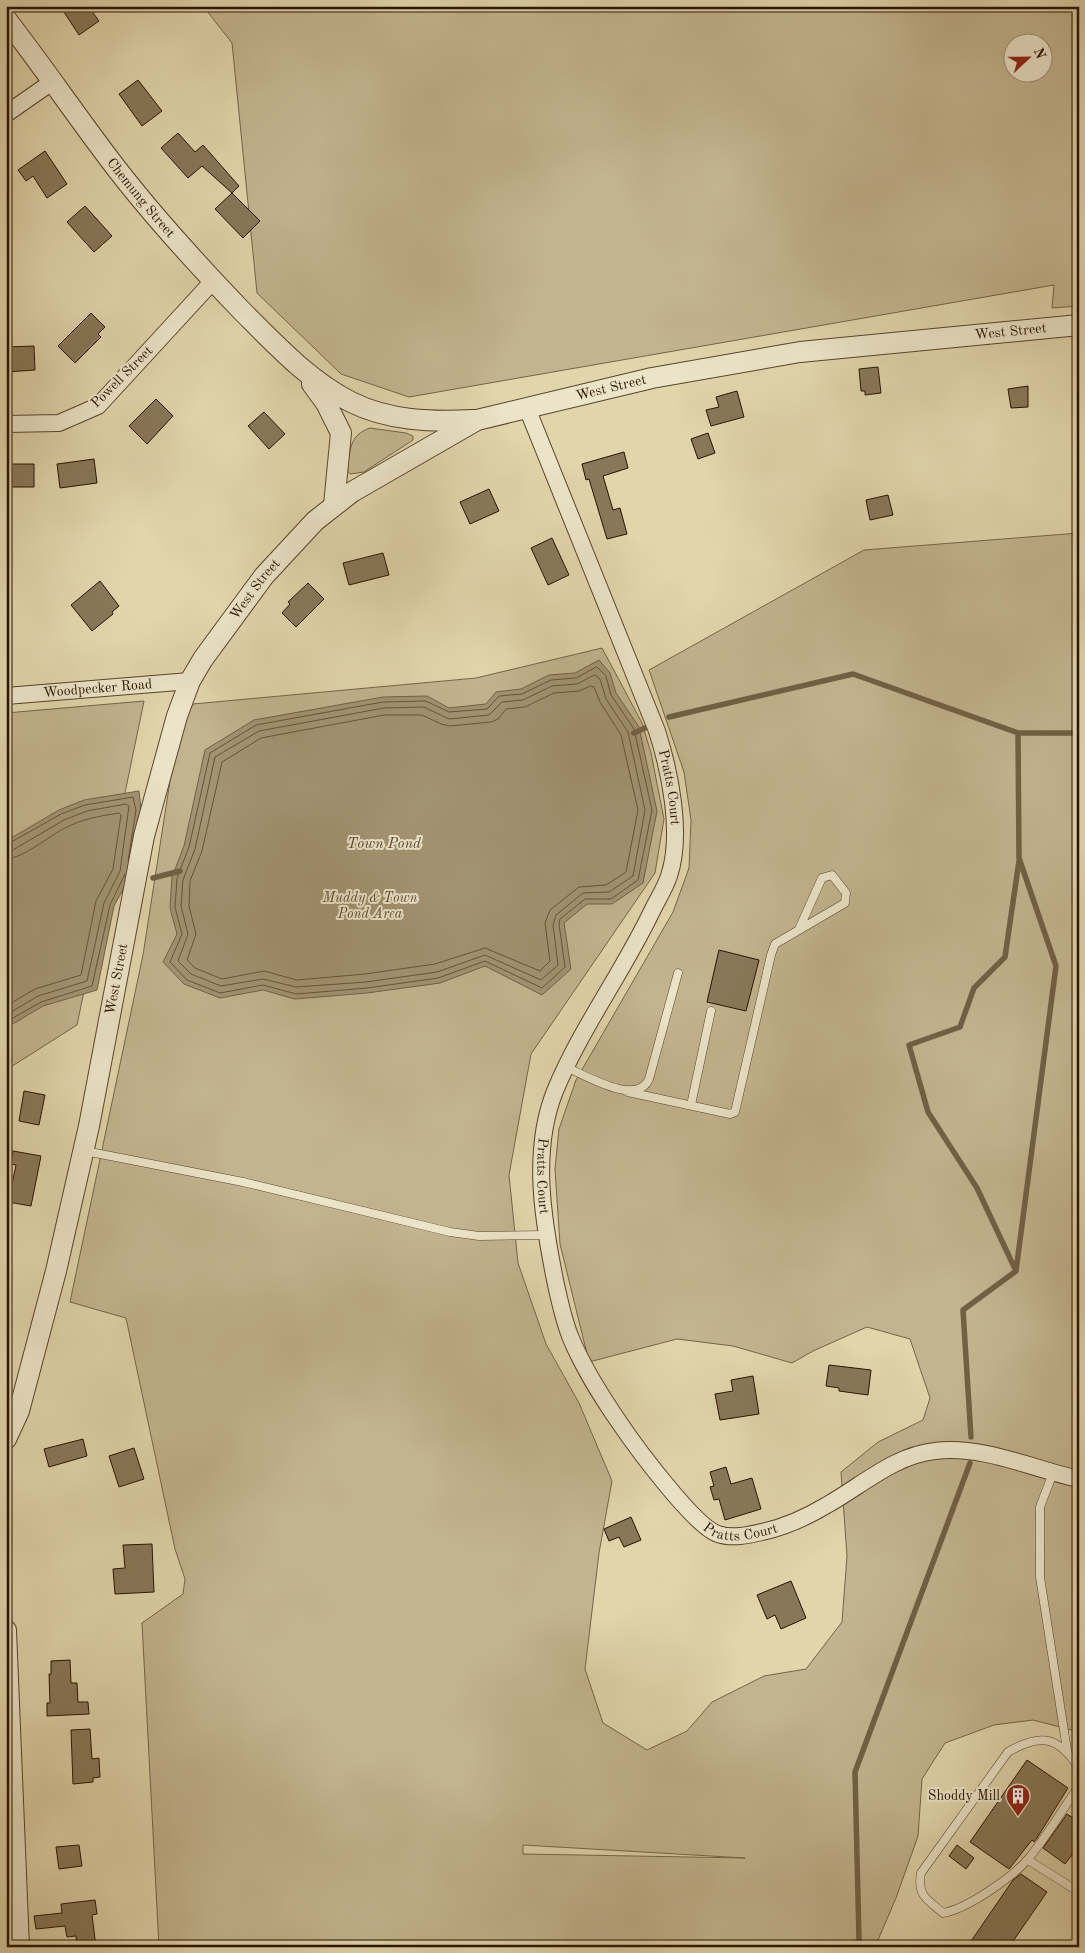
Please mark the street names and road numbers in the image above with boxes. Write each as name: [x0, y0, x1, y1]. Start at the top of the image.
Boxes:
street label: Chemung Street: [104, 156, 177, 240]
street label: West Street: [974, 321, 1047, 342]
street label: Powell Street: [89, 343, 156, 410]
street label: West Street: [574, 373, 648, 403]
street label: West Street: [228, 556, 283, 622]
street label: Woodpecker Road: [43, 677, 153, 700]
street label: Pratts Court: [656, 748, 682, 826]
street label: West Street: [103, 942, 130, 1016]
street label: Pratts Court: [534, 1137, 551, 1215]
street label: Pratts Court: [700, 1520, 779, 1543]

